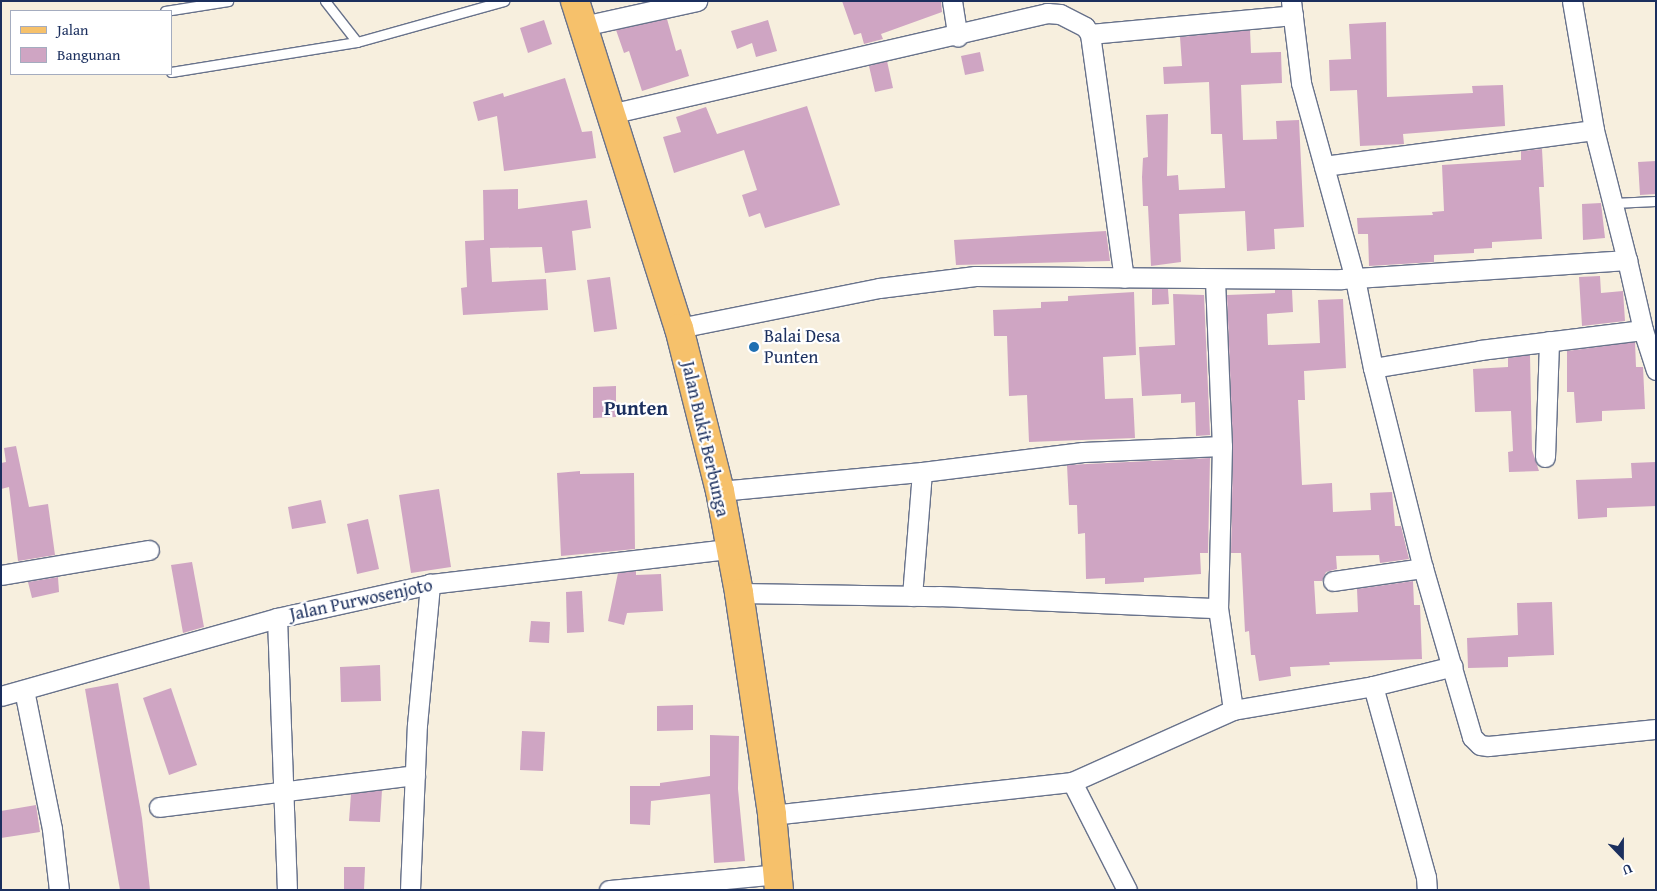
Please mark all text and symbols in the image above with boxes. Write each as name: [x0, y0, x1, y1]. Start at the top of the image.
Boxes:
legend: [10, 10, 172, 75]
text: Jalan: [57, 19, 89, 40]
text: Bangunan: [57, 44, 121, 65]
place label: Balai Desa Punten: [764, 326, 840, 368]
marker: Balai Desa Punten: [748, 341, 760, 353]
street label: Jalan Bukit Berbunga: [677, 359, 733, 519]
district label: Punten: [604, 395, 668, 419]
street label: Jalan Purwosenjoto: [288, 574, 434, 626]
north arrow: [1597, 831, 1647, 881]
text: U: [1619, 859, 1636, 881]

